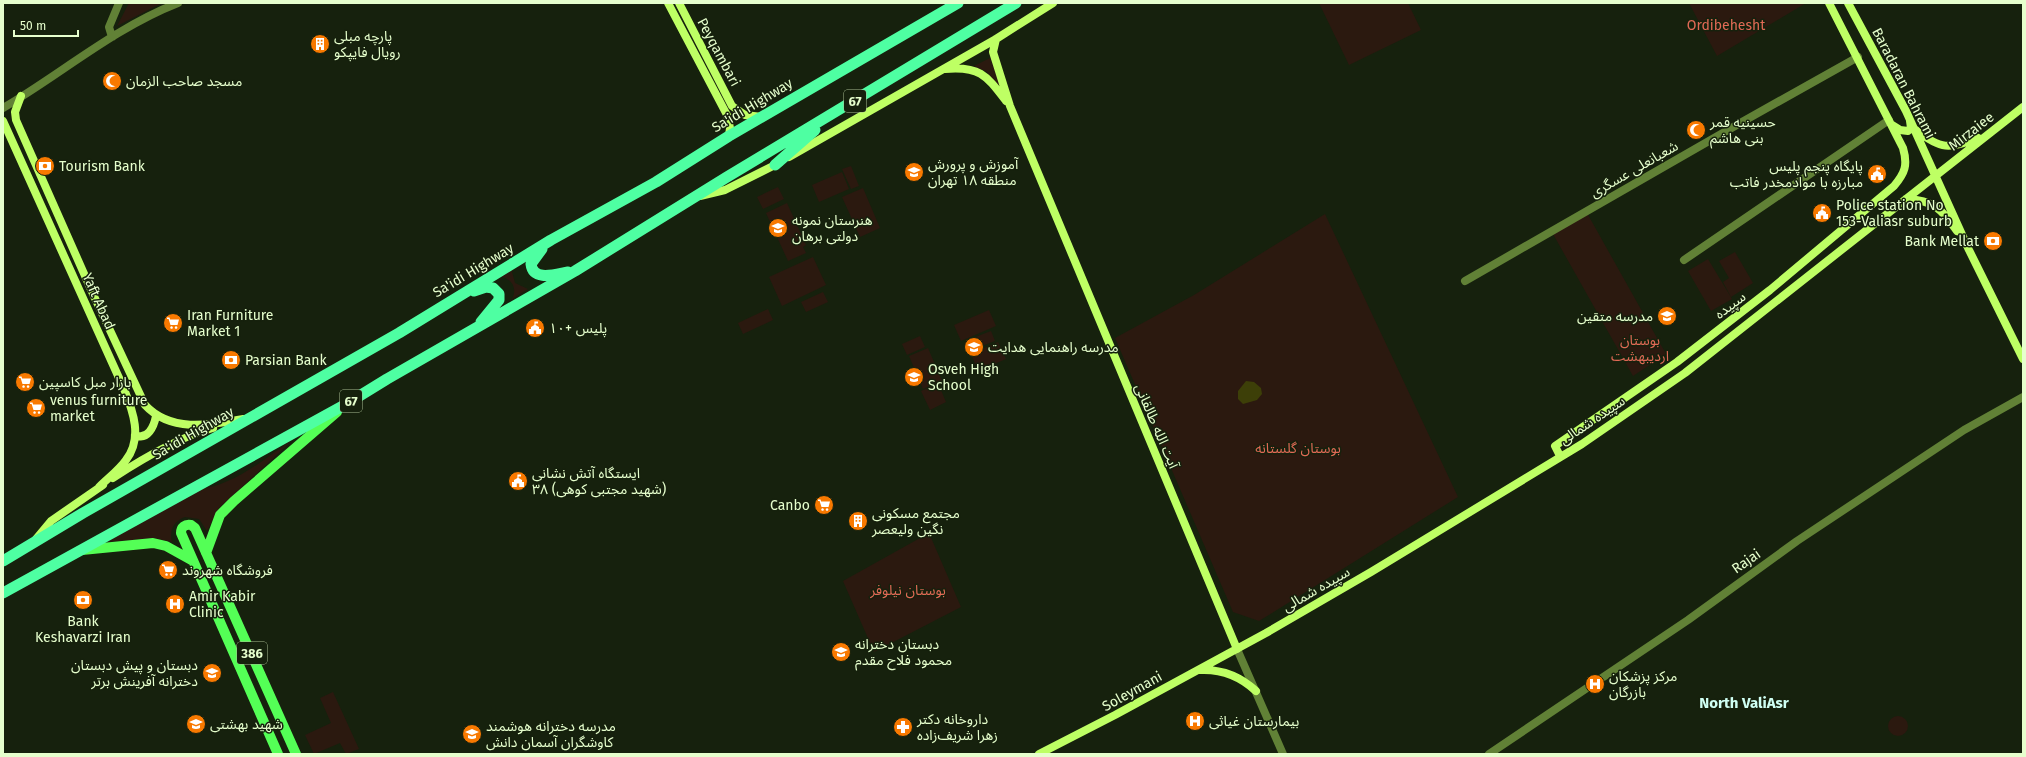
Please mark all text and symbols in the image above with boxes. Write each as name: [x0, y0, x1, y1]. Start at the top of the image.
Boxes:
scale bar: [14, 12, 78, 38]
street label: Peyqambari: [693, 15, 744, 89]
park label: Ordibehesht: [1687, 17, 1766, 34]
text: 50 m: [20, 19, 46, 33]
street label: Baradaran Bahrami: [1868, 25, 1939, 141]
place label: پارچه مبلی رویال فایپکو: [334, 28, 401, 62]
building icon: پارچه مبلی رویال فایپکو: [309, 33, 331, 55]
mosque icon: مسجد صاحب الزمان: [101, 70, 123, 92]
place label: مسجد صاحب الزمان: [126, 73, 242, 90]
street label: Sa'idi Highway: [709, 75, 796, 136]
road number: 67: [844, 90, 866, 112]
street label: Mirzaiee: [1945, 108, 1997, 154]
place label: حسینیه قمر بنی هاشم: [1709, 114, 1776, 149]
mosque icon: حسینیه قمر بنی هاشم: [1685, 119, 1707, 141]
street label: شعبانعلی عسگری: [1587, 137, 1681, 201]
bank icon: Tourism Bank: [34, 155, 56, 177]
place label: آموزش و پرورش منطقه ۱۸ تهران: [928, 156, 1019, 189]
place label: Tourism Bank: [59, 158, 146, 175]
place label: پایگاه پنجم پلیس مبارزه با موادمخدر فاتب: [1730, 158, 1863, 191]
school or university icon: آموزش و پرورش منطقه ۱۸ تهران: [903, 161, 925, 183]
public building icon: پایگاه پنجم پلیس مبارزه با موادمخدر فاتب: [1866, 163, 1888, 185]
place label: Police station No 153-Valiasr suburb: [1836, 197, 1952, 230]
public building icon: Police station No 153-Valiasr suburb: [1811, 202, 1833, 224]
place label: هنرستان نمونه دولتی برهان: [792, 212, 873, 245]
school or university icon: هنرستان نمونه دولتی برهان: [767, 217, 789, 239]
bank icon: Bank Mellat: [1982, 230, 2004, 252]
place label: Bank Mellat: [1904, 233, 1980, 250]
street label: Sa'idi Highway: [430, 240, 517, 301]
street label: Yaft Abad: [79, 270, 118, 332]
street label: سپیده: [1711, 288, 1750, 323]
school or university icon: مدرسه متقین: [1656, 305, 1678, 327]
place label: Iran Furniture Market 1: [187, 307, 273, 340]
place label: مدرسه متقین: [1577, 308, 1653, 325]
supermarket icon: Iran Furniture Market 1: [162, 312, 184, 334]
public building icon: پلیس +۱۰: [524, 317, 546, 339]
place label: پلیس +۱۰: [549, 320, 607, 338]
park label: بوستان اردیبهشت: [1611, 332, 1669, 365]
school or university icon: مدرسه راهنمایی هدایت: [963, 336, 985, 358]
place label: مدرسه راهنمایی هدایت: [988, 339, 1119, 356]
bank icon: Parsian Bank: [220, 349, 242, 371]
place label: Parsian Bank: [245, 352, 328, 369]
place label: Osveh High School: [928, 361, 999, 394]
school or university icon: Osveh High School: [903, 366, 925, 388]
supermarket icon: بازار مبل کاسپین: [14, 371, 36, 393]
place label: بازار مبل کاسپین: [39, 374, 132, 392]
street label: آیت الله طالقانی: [1131, 381, 1182, 472]
road number: 67: [340, 390, 362, 412]
place label: venus furniture market: [50, 392, 147, 425]
street label: سپیده شمالی: [1556, 392, 1629, 449]
supermarket icon: venus furniture market: [25, 397, 47, 419]
street label: Sa'idi Highway: [149, 403, 237, 464]
park label: بوستان گلستانه: [1255, 440, 1341, 457]
place label: ایستگاه آتش نشانی ۳۸ (شهید مجتبی کوهی): [532, 465, 666, 498]
public building icon: ایستگاه آتش نشانی ۳۸ (شهید مجتبی کوهی): [507, 470, 529, 492]
supermarket icon: Canbo: [813, 494, 835, 516]
place label: Canbo: [770, 497, 810, 514]
place label: مجتمع مسکونی نگین ولیعصر: [871, 505, 960, 538]
building icon: مجتمع مسکونی نگین ولیعصر: [847, 510, 869, 532]
street label: Rajai: [1729, 545, 1764, 577]
supermarket icon: فروشگاه شهروند: [157, 559, 179, 581]
place label: فروشگاه شهروند: [182, 562, 273, 579]
street label: سپیده شمالی: [1279, 563, 1354, 617]
park label: بوستان نیلوفر: [869, 582, 946, 599]
place label: Amir Kabir Clinic: [189, 588, 256, 621]
bank icon: Bank Keshavarzi Iran: [72, 589, 94, 611]
hospital icon: Amir Kabir Clinic: [164, 593, 186, 615]
place label: Bank Keshavarzi Iran: [35, 613, 131, 646]
place label: دبستان دخترانه محمود فلاح مقدم: [855, 636, 952, 671]
school or university icon: دبستان دخترانه محمود فلاح مقدم: [830, 641, 852, 663]
road number: 386: [237, 642, 267, 664]
place label: دبستان و پیش دبستان دخترانه آفرینش برتر: [71, 657, 198, 690]
school or university icon: دبستان و پیش دبستان دخترانه آفرینش برتر: [201, 662, 223, 684]
street label: Soleymani: [1099, 668, 1165, 715]
place label: مرکز پزشکان بازرگان: [1609, 668, 1677, 701]
hospital icon: مرکز پزشکان بازرگان: [1584, 673, 1606, 695]
district label: North ValiAsr: [1699, 694, 1790, 712]
hospital icon: بیمارستان غیاثی: [1184, 710, 1206, 732]
place label: داروخانه دکتر زهرا شریف‌زاده: [916, 711, 998, 744]
school or university icon: شهید بهشتی: [185, 713, 207, 735]
place label: بیمارستان غیاثی: [1209, 713, 1300, 730]
place label: شهید بهشتی: [210, 716, 283, 733]
pharmacy icon: داروخانه دکتر زهرا شریف‌زاده: [892, 716, 914, 738]
place label: مدرسه دخترانه هوشمند کاوشگران آسمان دانش: [486, 718, 616, 751]
school or university icon: مدرسه دخترانه هوشمند کاوشگران آسمان دانش: [461, 723, 483, 745]

